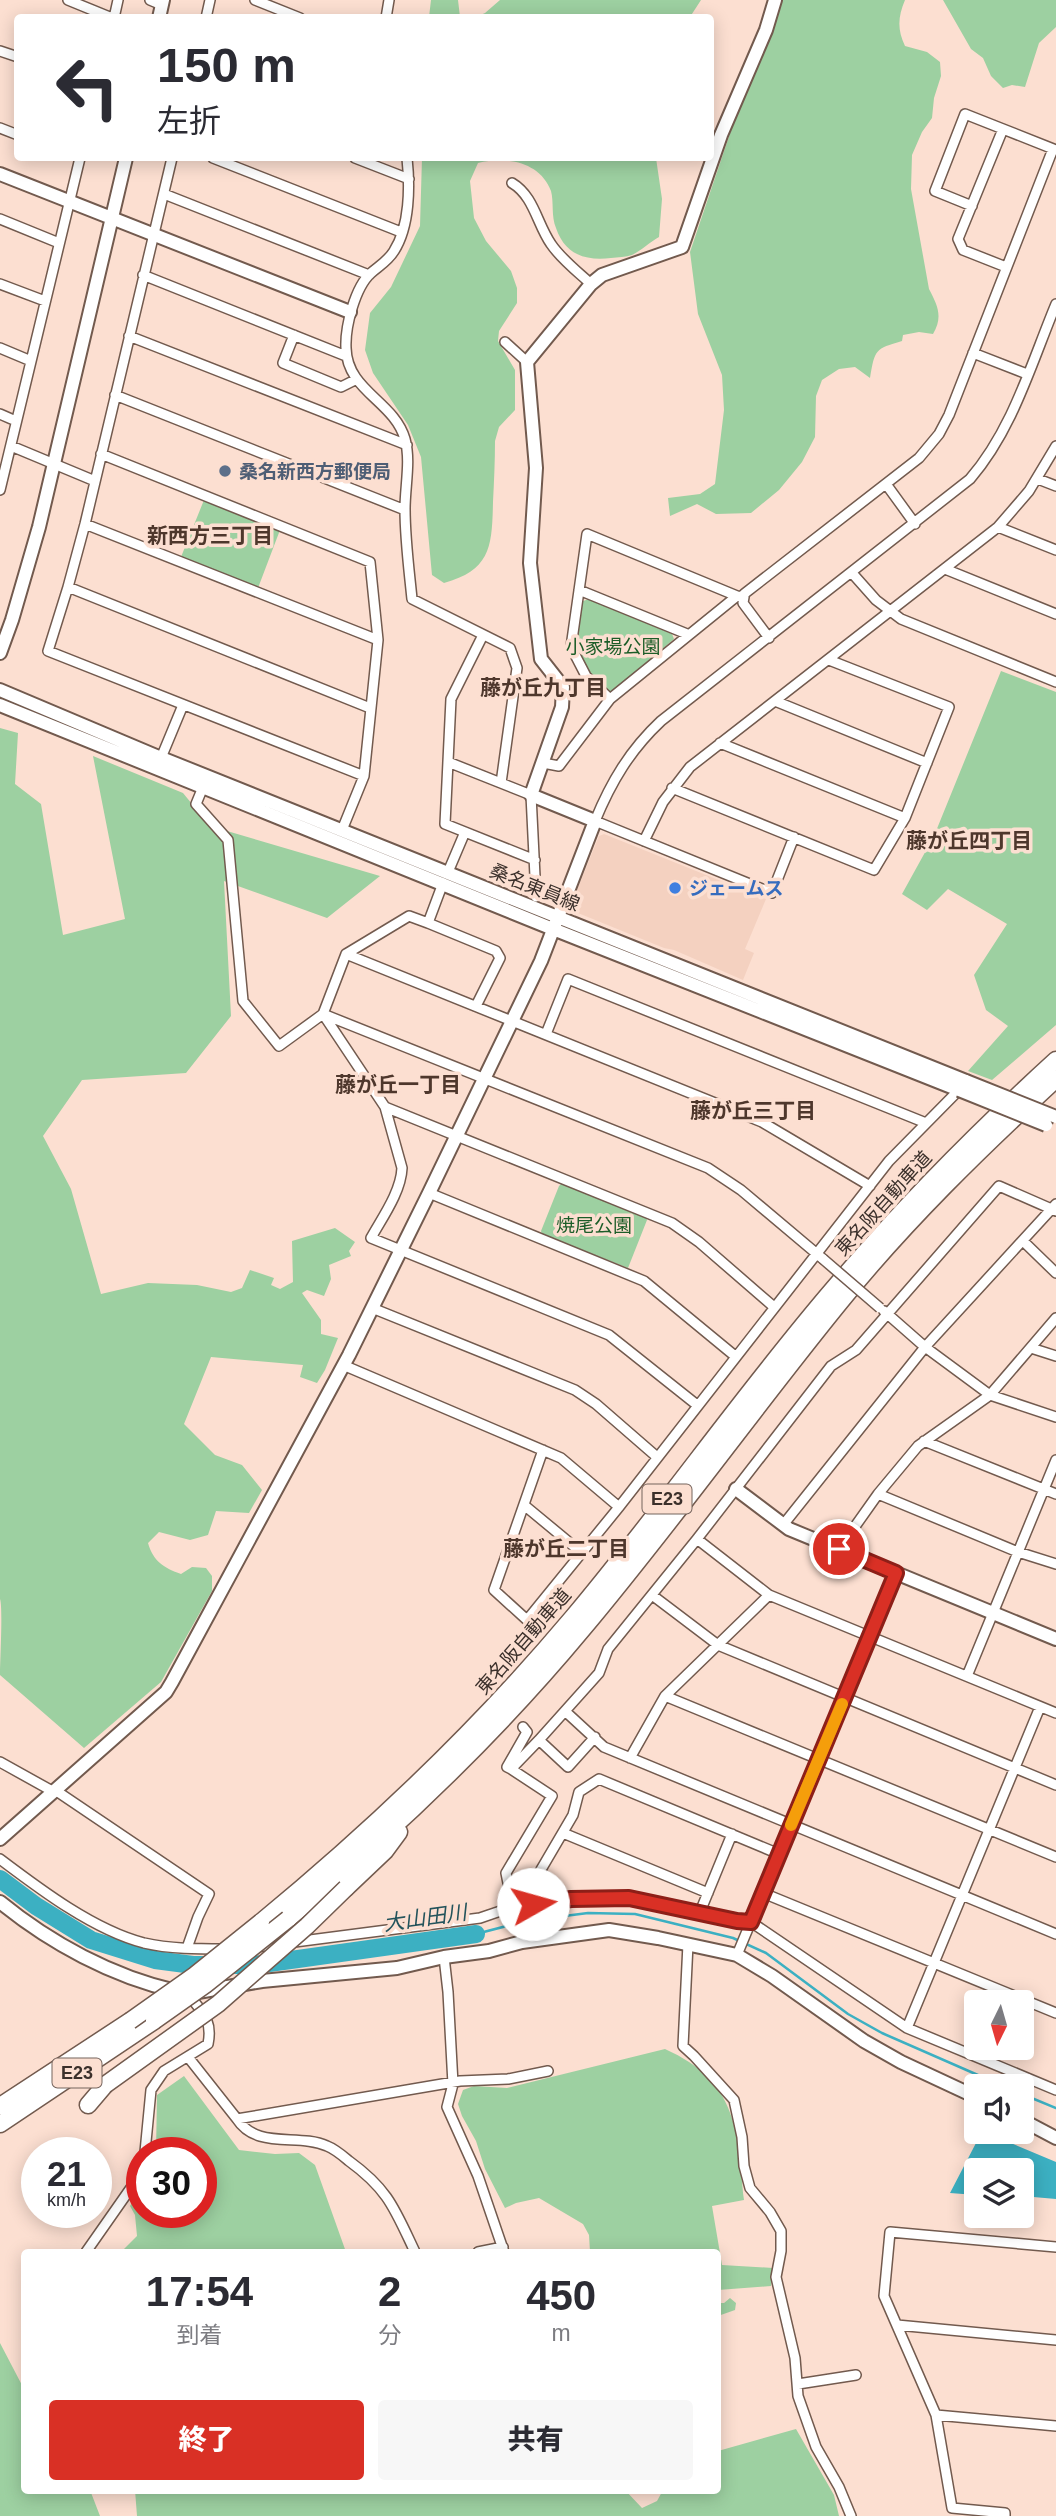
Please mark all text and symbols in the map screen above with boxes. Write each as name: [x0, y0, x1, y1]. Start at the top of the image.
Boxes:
text: 150 m: [157, 38, 296, 92]
icon: left: [42, 42, 133, 133]
text: 左折: [157, 103, 221, 139]
place label: 桑名新西方郵便局: [239, 461, 391, 482]
marker: 桑名新西方郵便局: [217, 463, 233, 479]
district label: 新西方三丁目: [147, 524, 273, 547]
park label: 小家場公園: [565, 636, 661, 657]
district label: 藤が丘九丁目: [480, 676, 606, 699]
district label: 藤が丘四丁目: [906, 829, 1032, 852]
street label: 桑名東員線: [487, 860, 583, 915]
place label: ジェームス: [689, 878, 783, 899]
marker: ジェームス: [667, 880, 683, 896]
district label: 藤が丘一丁目: [335, 1073, 461, 1096]
district label: 藤が丘三丁目: [690, 1099, 816, 1122]
street label: 東名阪自動車道: [831, 1147, 936, 1260]
park label: 焼尾公園: [556, 1215, 632, 1236]
road number: E23: [642, 1484, 692, 1514]
pin: [809, 1519, 869, 1579]
icon: arrive: [820, 1530, 858, 1568]
district label: 藤が丘二丁目: [503, 1537, 629, 1560]
street label: 東名阪自動車道: [472, 1584, 575, 1698]
position arrow: [496, 1867, 570, 1941]
water label: 大山田川: [382, 1900, 470, 1935]
north arrow: [964, 1990, 1034, 2060]
map controls: [964, 1990, 1034, 2228]
road number: E23: [52, 2059, 102, 2088]
button: sound: [964, 2074, 1034, 2144]
speed limit sign: 30: [126, 2137, 217, 2228]
text: 21: [47, 2154, 86, 2193]
button: layers: [964, 2158, 1034, 2228]
text: km/h: [47, 2190, 86, 2210]
text: 17:54: [146, 2268, 253, 2315]
text: 2: [378, 2268, 401, 2315]
text: 450: [526, 2272, 596, 2319]
text: m: [552, 2320, 571, 2346]
text: 到着: [176, 2322, 222, 2348]
text: 分: [378, 2322, 401, 2348]
button: 終了: [49, 2400, 364, 2480]
button: 共有: [378, 2400, 693, 2480]

